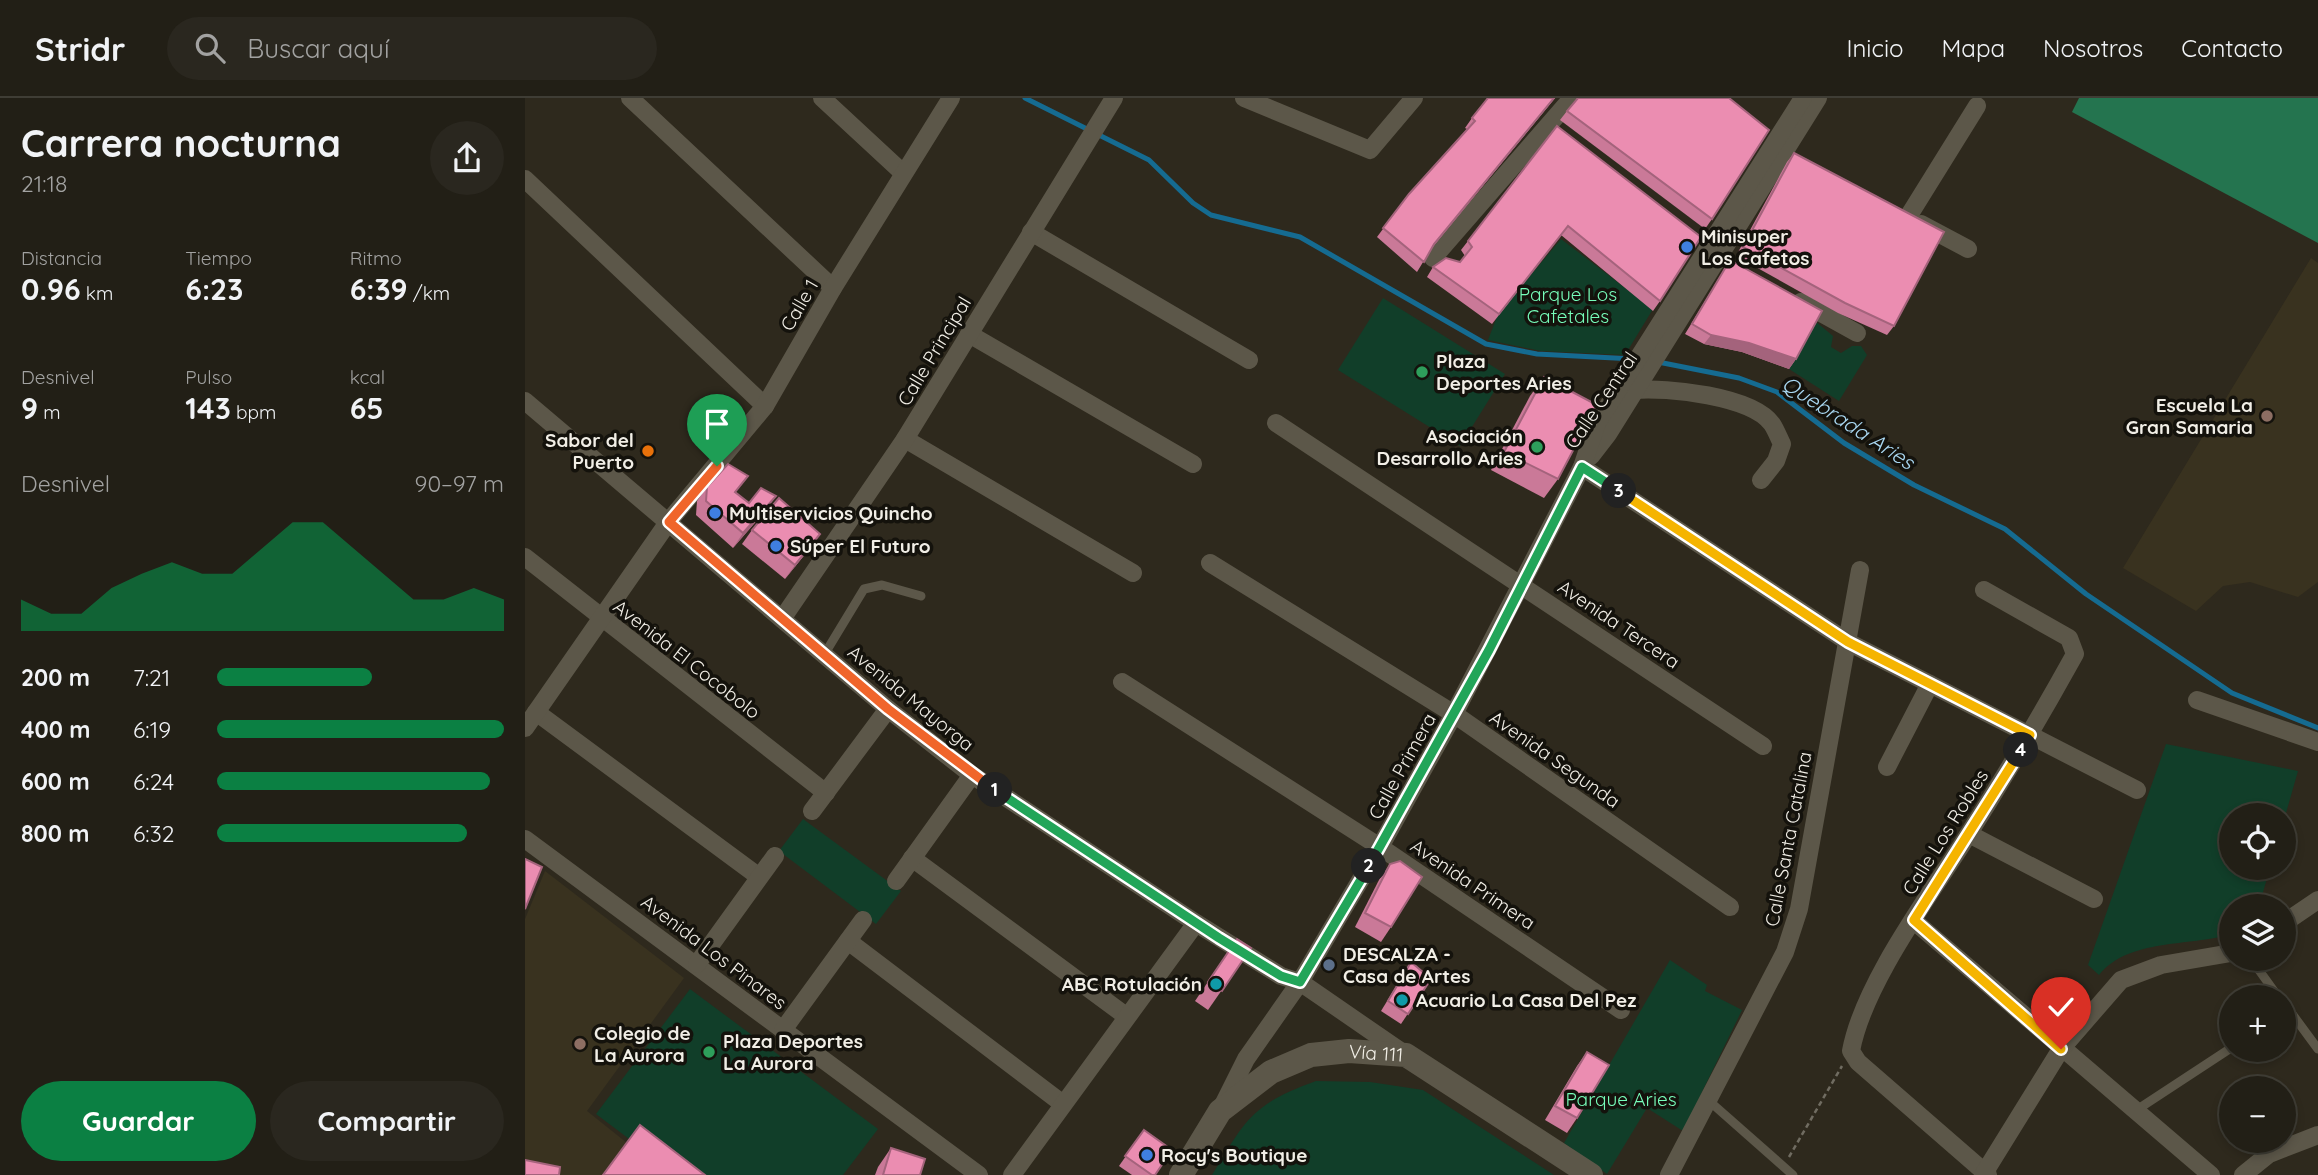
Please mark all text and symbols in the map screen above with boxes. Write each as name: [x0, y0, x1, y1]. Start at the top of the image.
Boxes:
search box: [167, 17, 657, 80]
text: Stridr: [35, 28, 125, 69]
icon: search: [191, 29, 229, 67]
text: Buscar aquí: [247, 32, 389, 65]
text: Inicio: [1846, 33, 1904, 63]
text: Mapa: [1942, 33, 2005, 63]
text: Nosotros: [2043, 33, 2143, 63]
text: Contacto: [2181, 33, 2283, 63]
text: Carrera nocturna: [21, 119, 341, 167]
button: share: [430, 121, 504, 195]
text: 21:18: [21, 169, 67, 198]
place label: Minisuper Los Cafetos: [1701, 224, 1810, 270]
marker: Minisuper Los Cafetos: [1679, 239, 1695, 255]
text: Distancia: [21, 246, 102, 270]
text: Tiempo: [185, 246, 252, 270]
text: Ritmo: [350, 246, 402, 270]
text: 0.96: [21, 270, 81, 308]
text: 6:23: [185, 270, 243, 308]
text: 6:39: [350, 270, 408, 308]
street label: Calle 1: [775, 275, 823, 335]
text: km: [81, 281, 113, 305]
text: /km: [408, 281, 450, 305]
park label: Parque Los Cafetales: [1519, 282, 1617, 328]
street label: Calle Principal: [892, 292, 976, 410]
street label: Calle Central: [1560, 347, 1642, 453]
place label: Plaza Deportes Aries: [1436, 349, 1572, 395]
marker: Plaza Deportes Aries: [1414, 364, 1430, 380]
text: Desnivel: [21, 365, 95, 389]
text: Pulso: [185, 365, 232, 389]
text: kcal: [350, 365, 385, 389]
water label: Quebrada Aries: [1778, 370, 1921, 475]
text: 9: [21, 389, 38, 427]
text: 143: [185, 389, 231, 427]
text: 65: [350, 389, 384, 427]
place label: Escuela La Gran Samaria: [2126, 393, 2253, 439]
pin: [687, 394, 747, 466]
text: m: [38, 400, 61, 424]
text: bpm: [231, 400, 276, 424]
icon: arrive: [698, 405, 736, 443]
marker: Escuela La Gran Samaria: [2259, 408, 2275, 424]
place label: Asociación Desarrollo Aries: [1376, 424, 1523, 470]
place label: Sabor del Puerto: [545, 428, 634, 474]
marker: Asociación Desarrollo Aries: [1529, 439, 1545, 455]
marker: Sabor del Puerto: [640, 443, 656, 459]
text: Desnivel: [21, 469, 110, 498]
text: 90–97 m: [415, 469, 504, 498]
pin: 3: [1601, 474, 1637, 508]
text: 3: [1613, 478, 1624, 502]
place label: Multiservicios Quincho: [729, 501, 933, 525]
marker: Multiservicios Quincho: [707, 505, 723, 521]
place label: Súper El Futuro: [790, 534, 931, 558]
marker: Súper El Futuro: [768, 538, 784, 554]
street label: Avenida Tercera: [1554, 574, 1684, 674]
street label: Avenida El Cocobolo: [609, 594, 765, 724]
street label: Avenida Mayorga: [843, 640, 979, 756]
text: 200 m: [21, 663, 90, 692]
text: 7:21: [133, 663, 170, 692]
street label: Avenida Segunda: [1485, 705, 1625, 813]
street label: Calle Primera: [1363, 709, 1441, 823]
text: 400 m: [21, 715, 90, 744]
text: 6:19: [133, 715, 171, 744]
pin: 4: [2003, 732, 2039, 768]
text: 4: [2015, 737, 2026, 761]
street label: Calle Santa Catalina: [1759, 750, 1817, 928]
street label: Calle Los Robles: [1897, 765, 1993, 899]
text: 600 m: [21, 767, 90, 796]
text: 6:24: [133, 767, 174, 796]
pin: 1: [977, 772, 1013, 808]
text: 1: [991, 777, 998, 801]
map controls: [2219, 803, 2296, 1153]
button: locate: [2219, 803, 2296, 880]
text: 800 m: [21, 819, 90, 848]
text: 6:32: [133, 819, 174, 848]
street label: Avenida Primera: [1406, 833, 1540, 935]
pin: 2: [1351, 848, 1387, 884]
text: 2: [1363, 853, 1374, 877]
street label: Avenida Los Pinares: [637, 890, 792, 1015]
button: layers: [2219, 894, 2296, 971]
place label: DESCALZA - Casa de Artes: [1343, 942, 1470, 988]
marker: DESCALZA - Casa de Artes: [1321, 957, 1337, 973]
place label: ABC Rotulación: [1062, 972, 1202, 996]
marker: ABC Rotulación: [1208, 976, 1224, 992]
pin: [2031, 977, 2091, 1049]
button: +: [2219, 985, 2296, 1062]
place label: Acuario La Casa Del Pez: [1416, 988, 1636, 1012]
icon: check: [2042, 988, 2080, 1026]
marker: Acuario La Casa Del Pez: [1394, 992, 1410, 1008]
place label: Colegio de La Aurora: [594, 1021, 691, 1067]
place label: Plaza Deportes La Aurora: [723, 1029, 863, 1075]
marker: Colegio de La Aurora: [572, 1036, 588, 1052]
street label: Vía 111: [1348, 1039, 1404, 1067]
marker: Plaza Deportes La Aurora: [701, 1044, 717, 1060]
button: −: [2219, 1076, 2296, 1153]
button: Guardar: [21, 1081, 256, 1161]
button: Compartir: [270, 1081, 504, 1161]
park label: Parque Aries: [1565, 1087, 1677, 1111]
place label: Rocy's Boutique: [1161, 1143, 1307, 1167]
marker: Rocy's Boutique: [1139, 1147, 1155, 1163]

